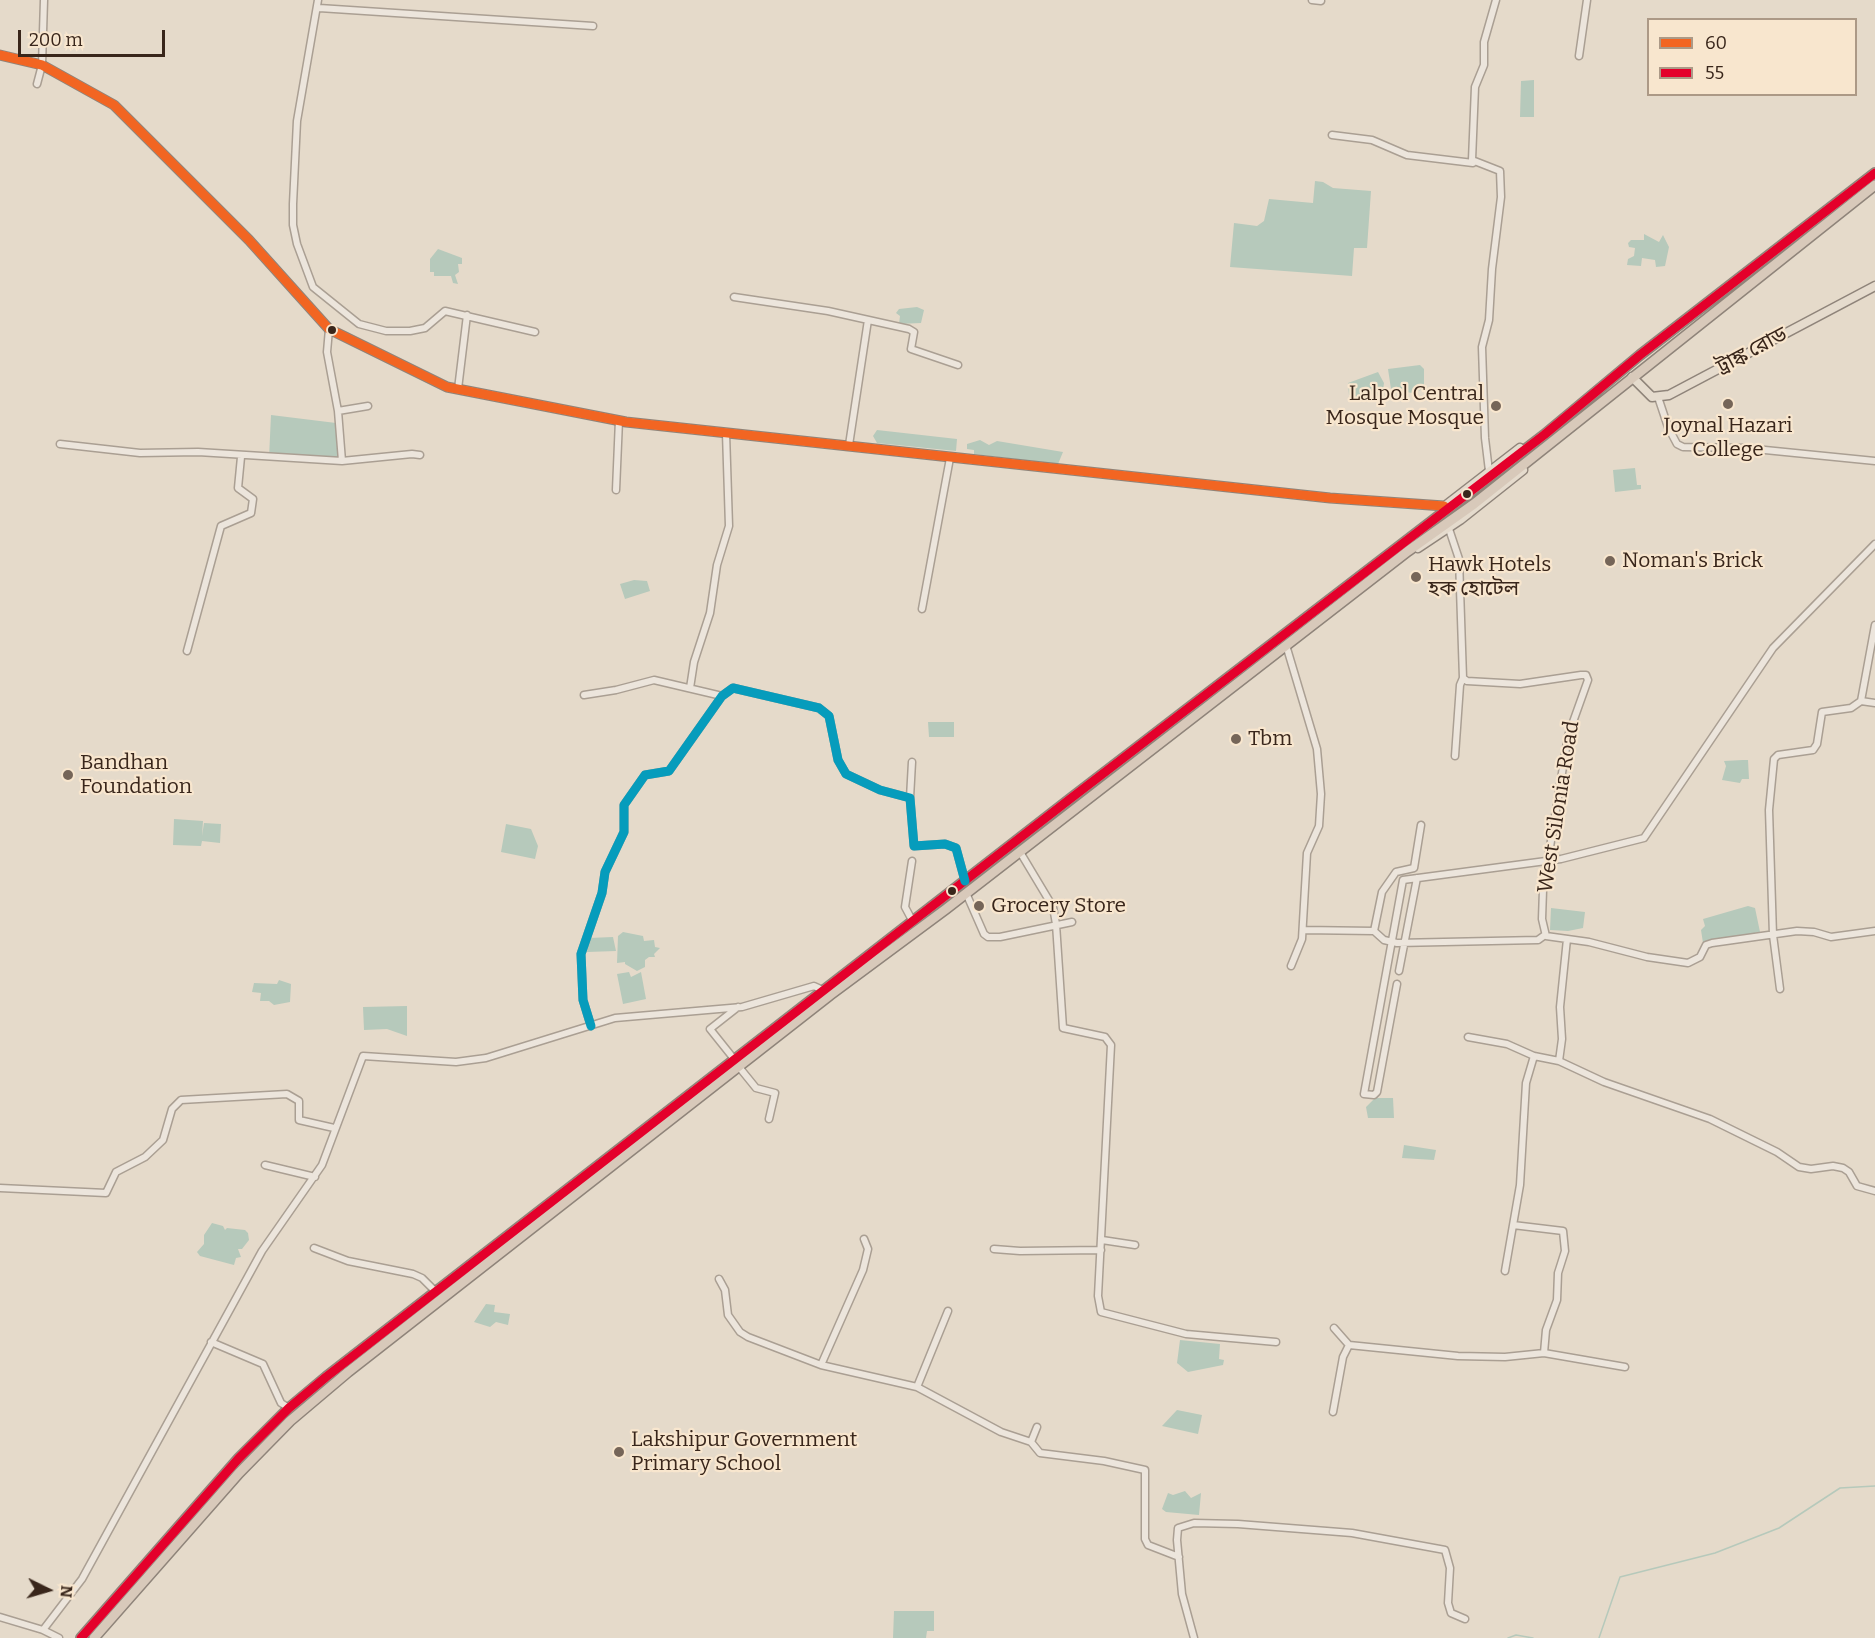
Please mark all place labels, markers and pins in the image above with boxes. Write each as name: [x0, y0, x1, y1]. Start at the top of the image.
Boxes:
unlabelled marker: [326, 324, 338, 336]
place label: Lalpol Central Mosque Mosque: [1326, 381, 1484, 431]
marker: Joynal Hazari College: [1721, 397, 1735, 411]
marker: Lalpol Central Mosque Mosque: [1489, 399, 1503, 413]
place label: Joynal Hazari College: [1663, 413, 1793, 463]
unlabelled marker: [1461, 488, 1473, 500]
place label: Noman's Brick: [1622, 548, 1763, 574]
place label: Hawk Hotels হক হোটেল: [1428, 552, 1551, 602]
marker: Noman's Brick: [1603, 554, 1617, 568]
marker: Hawk Hotels হক হোটেল: [1409, 570, 1423, 584]
place label: Tbm: [1248, 726, 1292, 752]
marker: Tbm: [1229, 732, 1243, 746]
place label: Bandhan Foundation: [80, 750, 192, 800]
marker: Bandhan Foundation: [61, 768, 75, 782]
unlabelled marker: [946, 885, 958, 897]
place label: Grocery Store: [991, 893, 1126, 919]
marker: Grocery Store: [972, 899, 986, 913]
place label: Lakshipur Government Primary School: [631, 1427, 857, 1477]
marker: Lakshipur Government Primary School: [612, 1445, 626, 1459]

